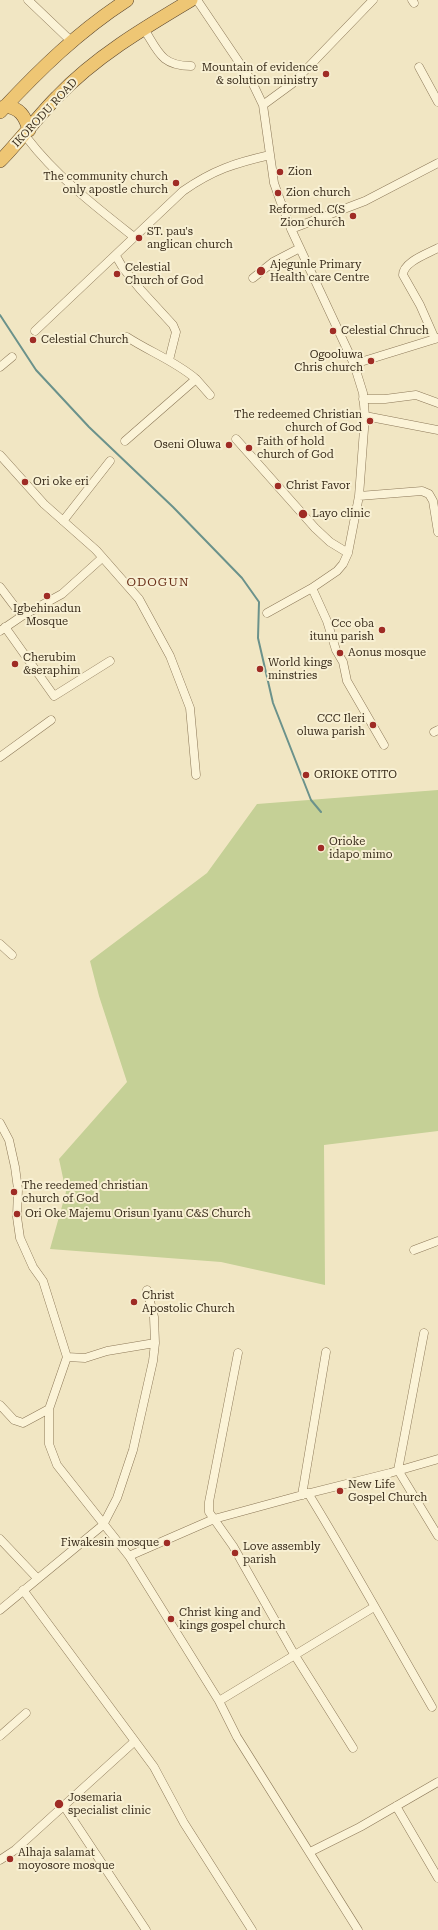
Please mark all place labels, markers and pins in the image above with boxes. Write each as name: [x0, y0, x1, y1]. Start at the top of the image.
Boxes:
place label: Mountain of evidence & solution ministry: [202, 61, 318, 87]
marker: Mountain of evidence & solution ministry: [321, 69, 331, 79]
place label: Zion: [288, 165, 312, 179]
marker: Zion: [275, 167, 285, 177]
place label: The community church only apostle church: [43, 170, 168, 196]
marker: The community church only apostle church: [171, 178, 181, 188]
place label: Zion church: [286, 186, 351, 200]
marker: Zion church: [273, 188, 283, 198]
place label: Reformed. C(S Zion church: [269, 203, 345, 229]
marker: Reformed. C(S Zion church: [348, 211, 358, 221]
place label: ST. pau's anglican church: [147, 225, 233, 251]
marker: ST. pau's anglican church: [134, 233, 144, 243]
place label: Ajegunle Primary Health care Centre: [270, 258, 369, 284]
place label: Celestial Church of God: [125, 261, 203, 287]
marker: Ajegunle Primary Health care Centre: [255, 265, 267, 277]
marker: Celestial Church of God: [112, 269, 122, 279]
place label: Celestial Chruch: [341, 324, 429, 338]
marker: Celestial Chruch: [328, 326, 338, 336]
place label: Celestial Church: [41, 333, 129, 347]
marker: Celestial Church: [28, 335, 38, 345]
place label: Ogooluwa Chris church: [294, 348, 363, 374]
marker: Ogooluwa Chris church: [366, 356, 376, 366]
place label: The redeemed Christian church of God: [234, 408, 362, 434]
marker: The redeemed Christian church of God: [365, 416, 375, 426]
place label: Faith of hold church of God: [257, 435, 334, 461]
place label: Oseni Oluwa: [154, 438, 221, 452]
marker: Oseni Oluwa: [224, 440, 234, 450]
marker: Faith of hold church of God: [244, 443, 254, 453]
place label: Ori oke eri: [33, 475, 89, 489]
marker: Ori oke eri: [20, 477, 30, 487]
place label: Christ Favor: [286, 479, 350, 493]
marker: Christ Favor: [273, 481, 283, 491]
place label: Layo clinic: [312, 507, 370, 521]
marker: Layo clinic: [297, 508, 309, 520]
marker: Igbehinadun Mosque: [42, 591, 52, 601]
place label: Igbehinadun Mosque: [13, 602, 81, 628]
place label: Ccc oba itunu parish: [309, 617, 374, 643]
marker: Ccc oba itunu parish: [377, 625, 387, 635]
place label: Aonus mosque: [348, 646, 426, 660]
marker: Aonus mosque: [335, 648, 345, 658]
place label: Cherubim &seraphim: [23, 651, 81, 677]
place label: World kings minstries: [268, 656, 332, 682]
marker: Cherubim &seraphim: [10, 659, 20, 669]
marker: World kings minstries: [255, 664, 265, 674]
place label: CCC Ileri oluwa parish: [297, 712, 365, 738]
marker: CCC Ileri oluwa parish: [368, 720, 378, 730]
place label: ORIOKE OTITO: [314, 768, 397, 782]
marker: ORIOKE OTITO: [301, 770, 311, 780]
place label: Orioke idapo mimo: [329, 835, 393, 861]
marker: Orioke idapo mimo: [316, 843, 326, 853]
place label: The reedemed christian church of God: [22, 1179, 148, 1205]
marker: The reedemed christian church of God: [9, 1187, 19, 1197]
place label: Ori Oke Majemu Orisun Iyanu C&S Church: [25, 1207, 251, 1221]
marker: Ori Oke Majemu Orisun Iyanu C&S Church: [12, 1209, 22, 1219]
place label: Christ Apostolic Church: [142, 1289, 235, 1315]
marker: Christ Apostolic Church: [129, 1297, 139, 1307]
place label: New Life Gospel Church: [348, 1478, 427, 1504]
marker: New Life Gospel Church: [335, 1486, 345, 1496]
place label: Fiwakesin mosque: [61, 1536, 159, 1550]
marker: Fiwakesin mosque: [162, 1538, 172, 1548]
place label: Love assembly parish: [243, 1540, 321, 1566]
marker: Love assembly parish: [230, 1548, 240, 1558]
place label: Christ king and kings gospel church: [179, 1606, 286, 1632]
marker: Christ king and kings gospel church: [166, 1614, 176, 1624]
place label: Josemaria specialist clinic: [68, 1791, 151, 1817]
marker: Josemaria specialist clinic: [53, 1798, 65, 1810]
place label: Alhaja salamat moyosore mosque: [18, 1846, 115, 1872]
marker: Alhaja salamat moyosore mosque: [5, 1854, 15, 1864]

